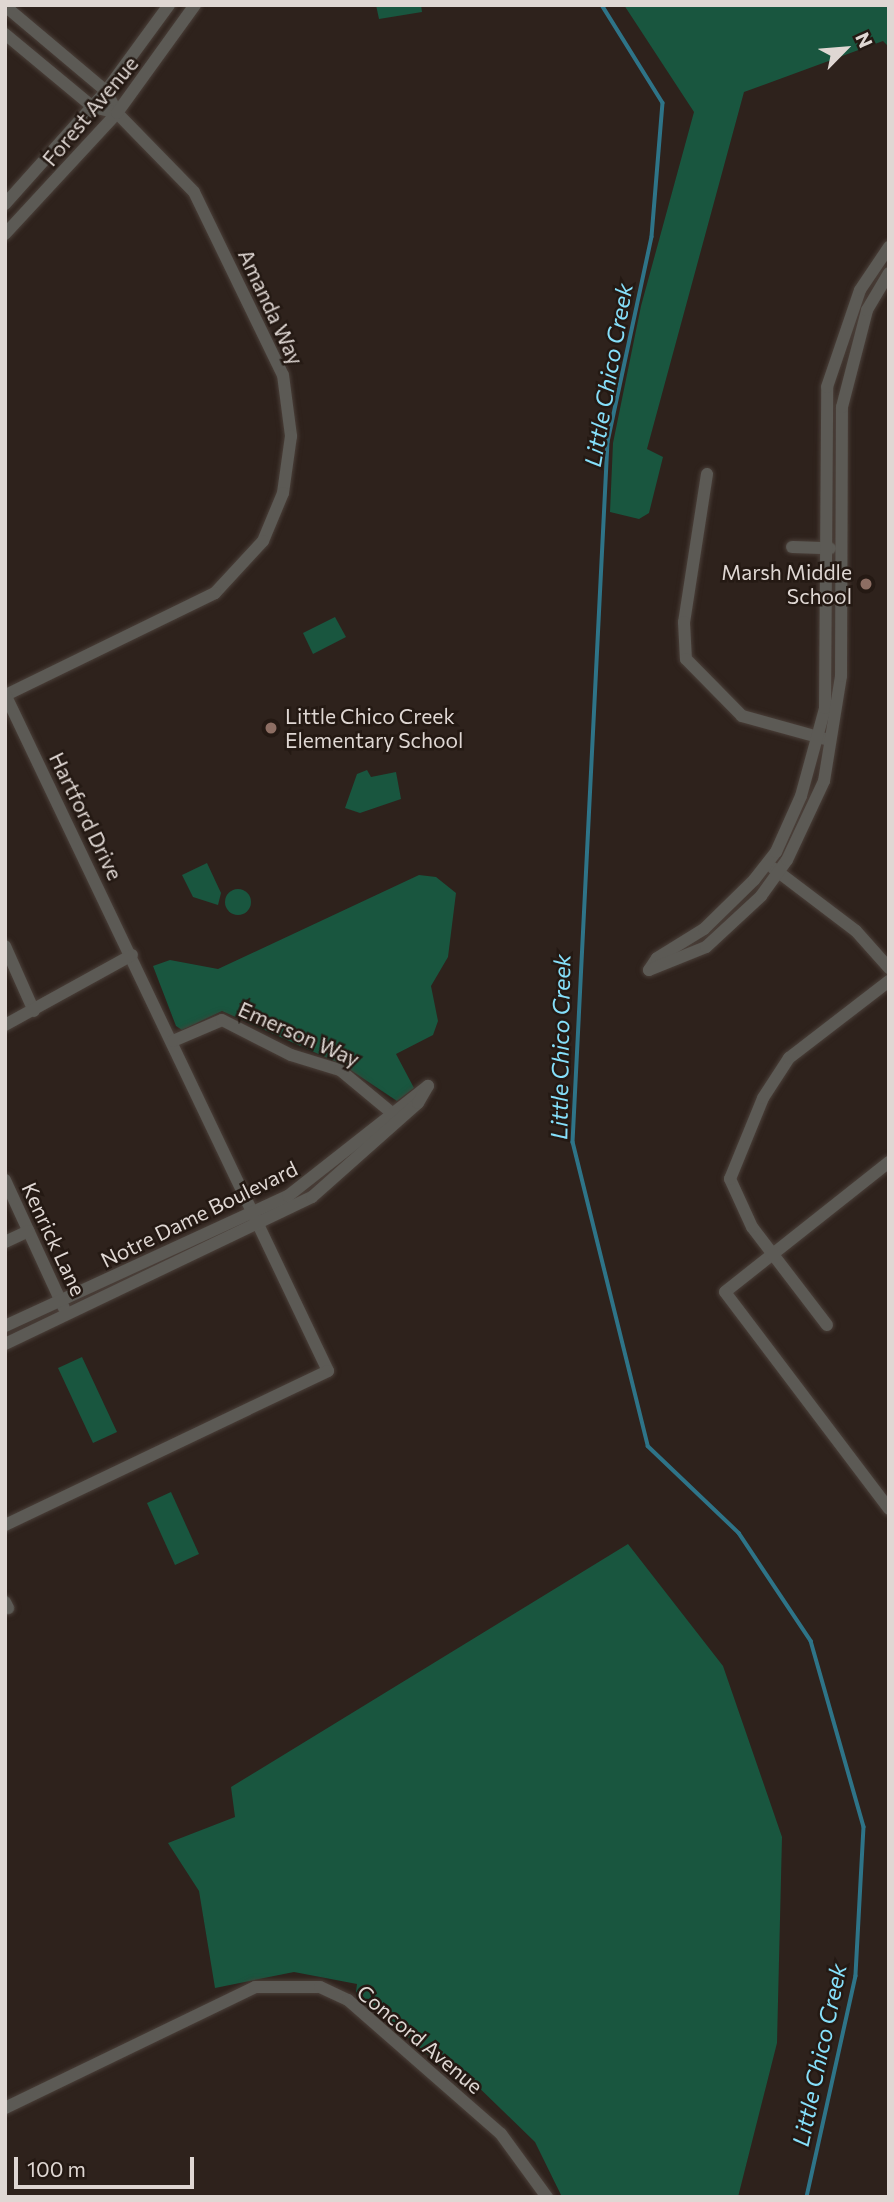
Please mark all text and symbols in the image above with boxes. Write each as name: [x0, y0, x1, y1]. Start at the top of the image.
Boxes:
north arrow: [810, 14, 880, 84]
text: N: [851, 29, 878, 51]
street label: Forest Avenue: [37, 51, 143, 171]
street label: Amanda Way: [233, 245, 309, 369]
water label: Little Chico Creek: [578, 281, 638, 469]
place label: Marsh Middle School: [721, 559, 852, 609]
marker: Marsh Middle School: [858, 576, 874, 592]
place label: Little Chico Creek Elementary School: [285, 703, 463, 753]
marker: Little Chico Creek Elementary School: [263, 720, 279, 736]
street label: Hartford Drive: [44, 748, 128, 884]
water label: Little Chico Creek: [545, 954, 575, 1140]
street label: Emerson Way: [235, 996, 363, 1072]
street label: Notre Dame Boulevard: [97, 1155, 301, 1273]
street label: Kenrick Lane: [17, 1178, 91, 1300]
water label: Little Chico Creek: [786, 1961, 852, 2149]
street label: Concord Avenue: [352, 1979, 488, 2099]
scale bar: [18, 2142, 198, 2186]
text: 100 m: [27, 2156, 86, 2181]

